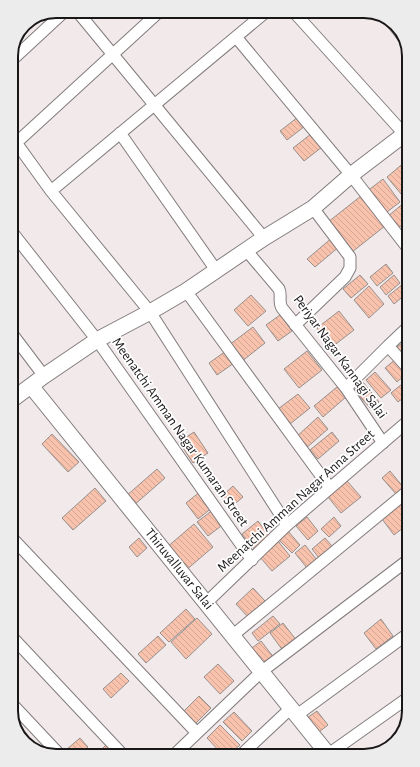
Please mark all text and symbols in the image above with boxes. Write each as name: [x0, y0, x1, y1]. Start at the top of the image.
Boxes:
street label: Periyar Nagar Kannagi Salai: [291, 293, 389, 421]
street label: Meenatchi Amman Nagar Kumaran Street: [109, 335, 251, 529]
street label: Meenatchi Amman Nagar Anna Street: [215, 427, 377, 575]
street label: Thiruvalluvar Salai: [142, 526, 216, 612]

